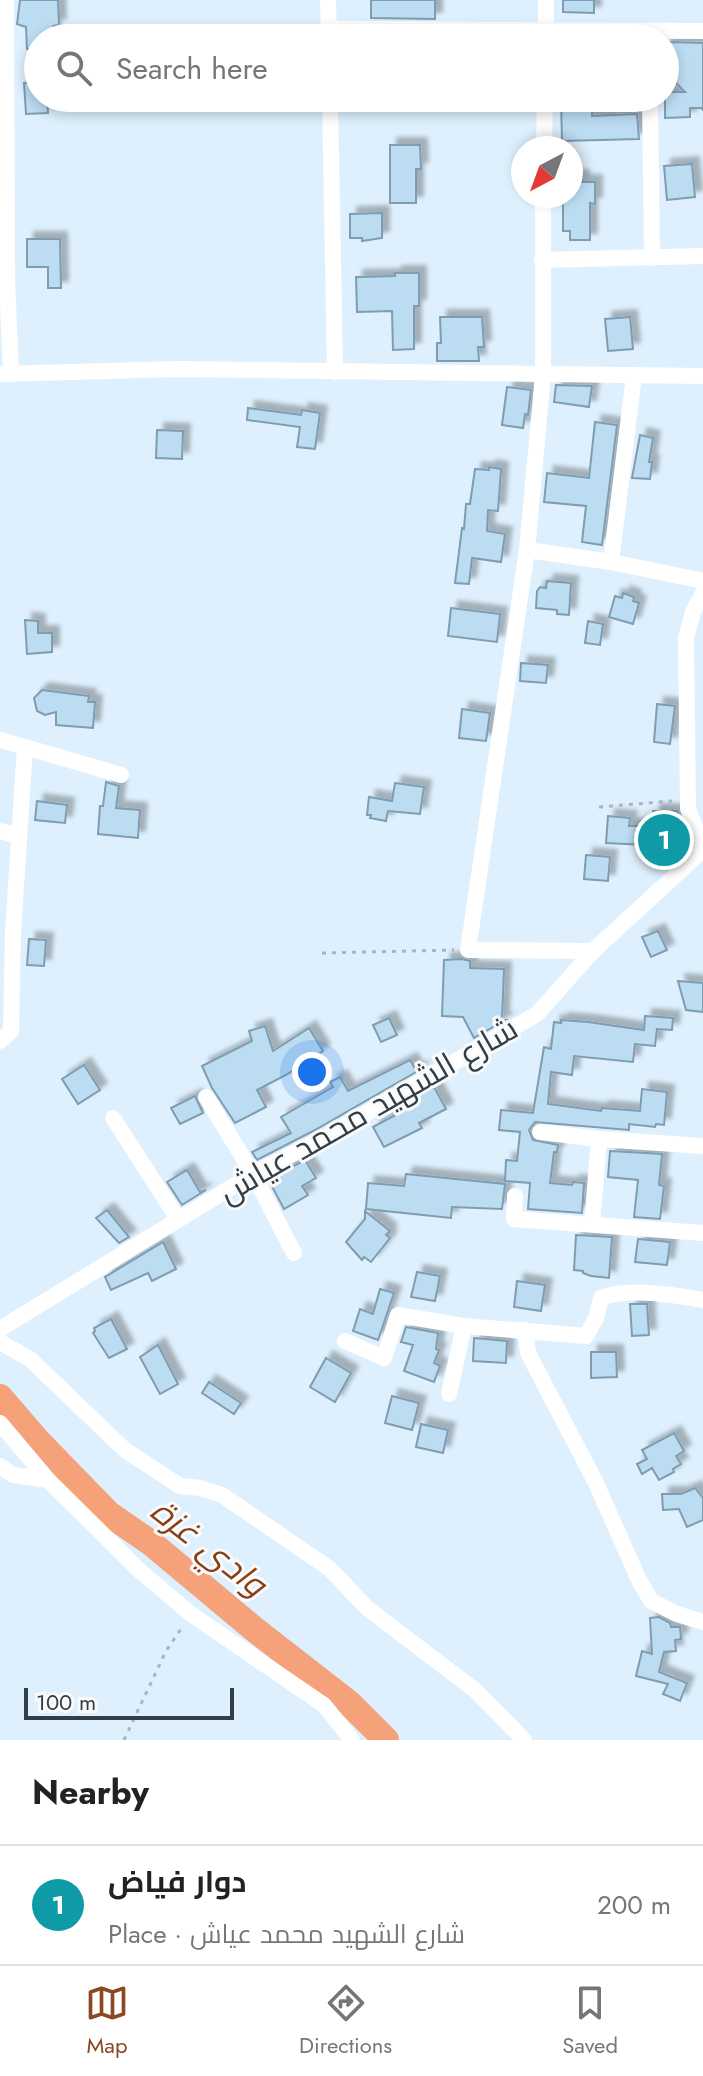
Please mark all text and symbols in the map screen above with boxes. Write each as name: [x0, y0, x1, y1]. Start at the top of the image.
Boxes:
search box: [24, 24, 679, 112]
icon: search: [52, 46, 96, 90]
text: Search here: [116, 47, 268, 90]
north arrow: [511, 136, 583, 208]
pin: 1: [638, 810, 690, 870]
street label: شارع الشهيد محمد عياش: [210, 1005, 526, 1215]
your location: [292, 1052, 332, 1092]
water label: وادي غزة: [139, 1487, 279, 1611]
scale bar: [24, 1684, 234, 1720]
text: 100 m: [36, 1686, 96, 1718]
text: Nearby: [32, 1768, 149, 1817]
text: دوار فياض: [108, 1860, 246, 1903]
text: 1: [51, 1886, 65, 1924]
text: 200 m: [597, 1886, 671, 1924]
text: Place · شارع الشهيد محمد عياش: [108, 1915, 465, 1953]
tab: Map: [85, 1981, 129, 2061]
tab: Directions: [299, 1981, 392, 2061]
tab: Saved: [562, 1981, 618, 2061]

